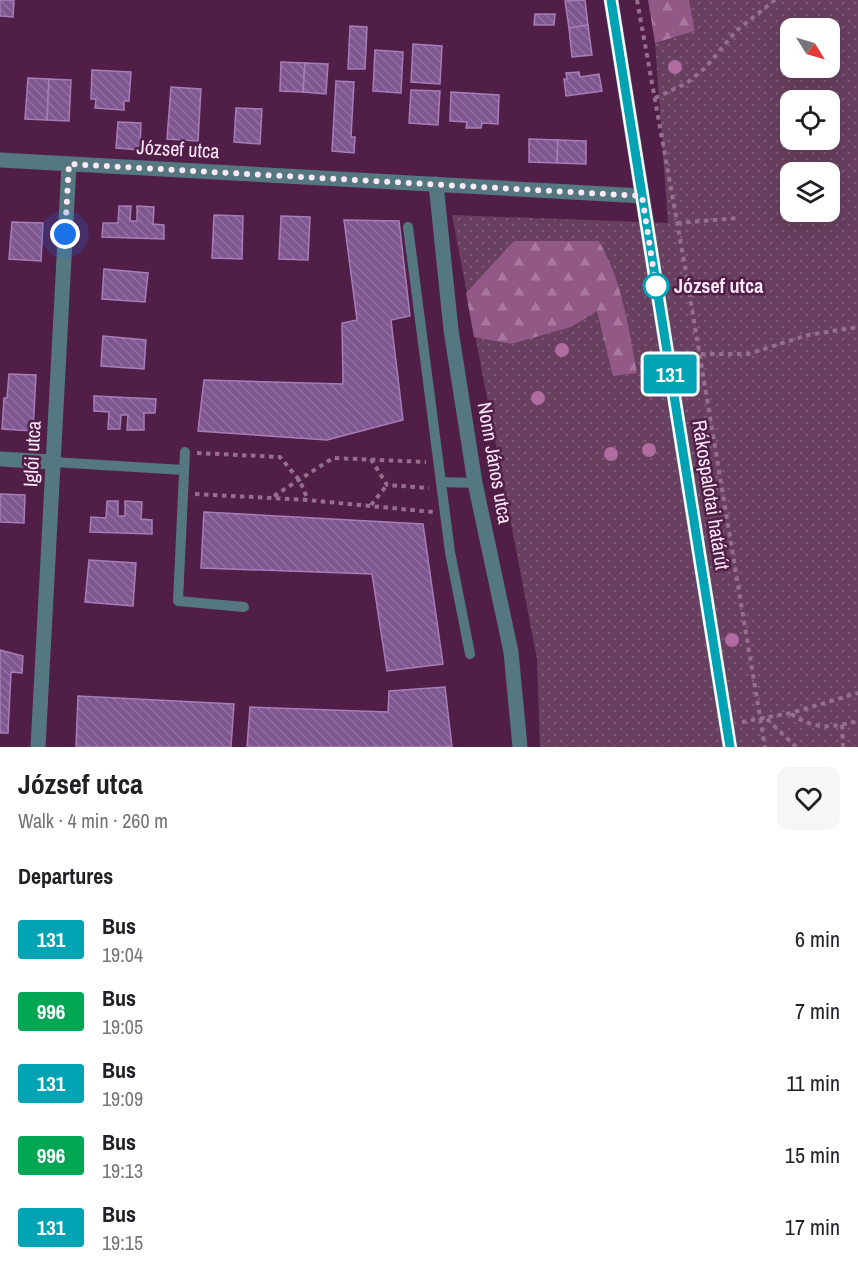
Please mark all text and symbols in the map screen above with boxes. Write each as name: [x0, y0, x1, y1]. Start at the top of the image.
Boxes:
north arrow: [780, 18, 840, 78]
map controls: [780, 18, 840, 222]
button: locate: [780, 90, 840, 150]
street label: József utca: [136, 133, 220, 164]
button: layers: [780, 162, 840, 222]
your location: [50, 219, 80, 249]
place label: József utca: [674, 272, 763, 299]
marker: József utca: [643, 273, 669, 299]
line badge: 131: [636, 354, 704, 394]
text: 131: [656, 360, 684, 389]
street label: Nonn János utca: [472, 400, 519, 526]
street label: Rákospalotai határút: [686, 418, 737, 572]
street label: Iglói utca: [16, 420, 47, 488]
text: József utca: [18, 765, 143, 803]
button: heart: [777, 767, 840, 830]
text: Walk · 4 min · 260 m: [18, 807, 168, 834]
text: Departures: [18, 861, 113, 891]
text: Bus: [102, 911, 136, 941]
text: 6 min: [795, 924, 840, 954]
text: 131: [37, 925, 65, 954]
text: 19:04: [102, 941, 143, 968]
text: Bus: [102, 983, 136, 1013]
text: 7 min: [795, 996, 840, 1026]
text: 996: [37, 997, 65, 1026]
text: 19:05: [102, 1013, 143, 1040]
text: Bus: [102, 1055, 136, 1085]
text: 11 min: [786, 1068, 840, 1098]
text: 131: [37, 1069, 65, 1098]
text: 19:09: [102, 1085, 143, 1112]
text: Bus: [102, 1127, 136, 1157]
text: 15 min: [785, 1140, 840, 1170]
text: 996: [37, 1141, 65, 1170]
text: 19:13: [102, 1157, 143, 1184]
text: Bus: [102, 1199, 136, 1229]
text: 17 min: [785, 1212, 840, 1242]
text: 131: [37, 1213, 65, 1242]
text: 19:15: [102, 1229, 143, 1256]

